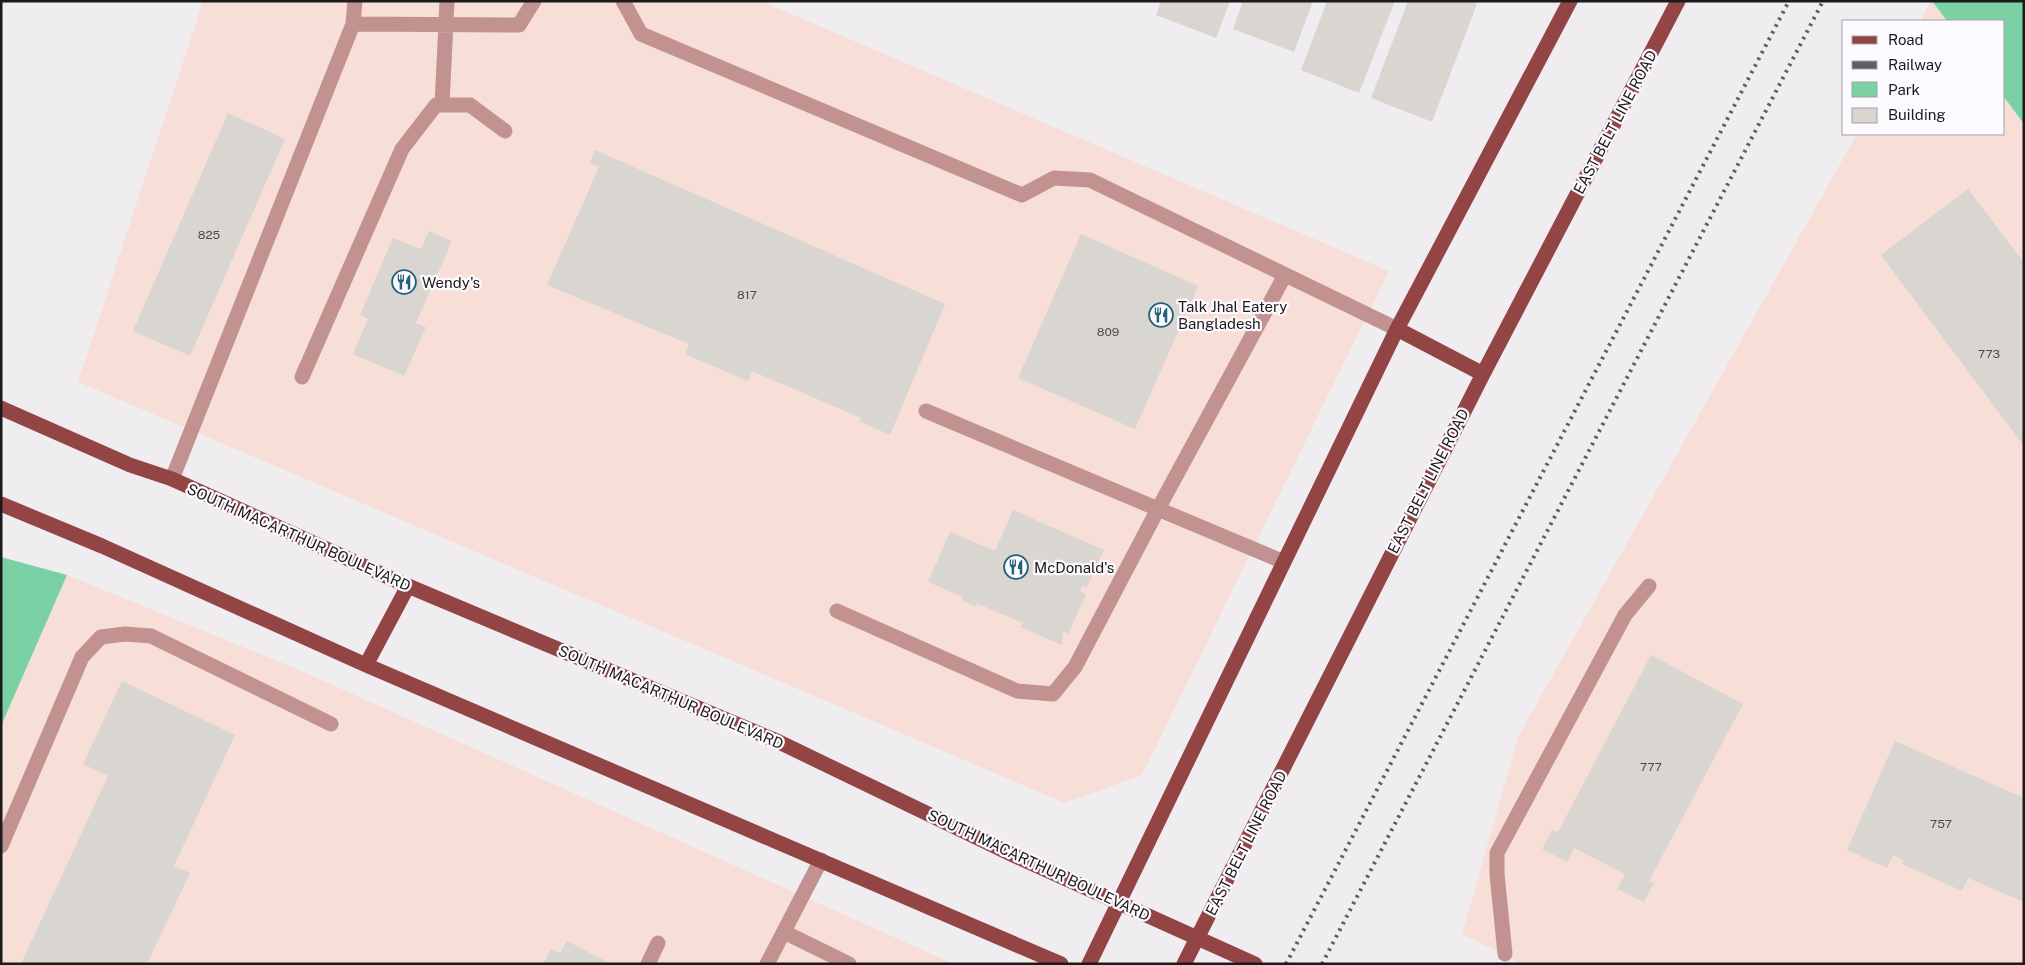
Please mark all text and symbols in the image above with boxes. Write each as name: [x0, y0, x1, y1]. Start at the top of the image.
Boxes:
legend: [1842, 20, 2005, 135]
text: Road: [1888, 31, 1924, 48]
street label: EAST BELT LINE ROAD: [1570, 47, 1660, 197]
text: Railway: [1888, 56, 1942, 73]
text: Park: [1888, 81, 1920, 98]
text: Building: [1888, 106, 1946, 123]
house number: 825: [198, 228, 221, 242]
restaurant icon: Wendy's: [391, 269, 417, 295]
place label: Wendy's: [422, 274, 480, 291]
house number: 817: [737, 288, 757, 302]
place label: Talk Jhal Eatery Bangladesh: [1178, 298, 1287, 332]
restaurant icon: Talk Jhal Eatery Bangladesh: [1148, 302, 1174, 328]
house number: 809: [1097, 325, 1119, 339]
house number: 773: [1978, 347, 2000, 361]
street label: EAST BELT LINE ROAD: [1384, 406, 1472, 556]
street label: SOUTH MACARTHUR BOULEVARD: [185, 480, 413, 594]
restaurant icon: McDonald's: [1003, 554, 1029, 580]
place label: McDonald's: [1034, 559, 1114, 576]
street label: SOUTH MACARTHUR BOULEVARD: [556, 642, 786, 752]
house number: 777: [1640, 760, 1662, 774]
street label: EAST BELT LINE ROAD: [1202, 768, 1290, 918]
street label: SOUTH MACARTHUR BOULEVARD: [925, 806, 1153, 924]
house number: 757: [1930, 817, 1952, 831]

